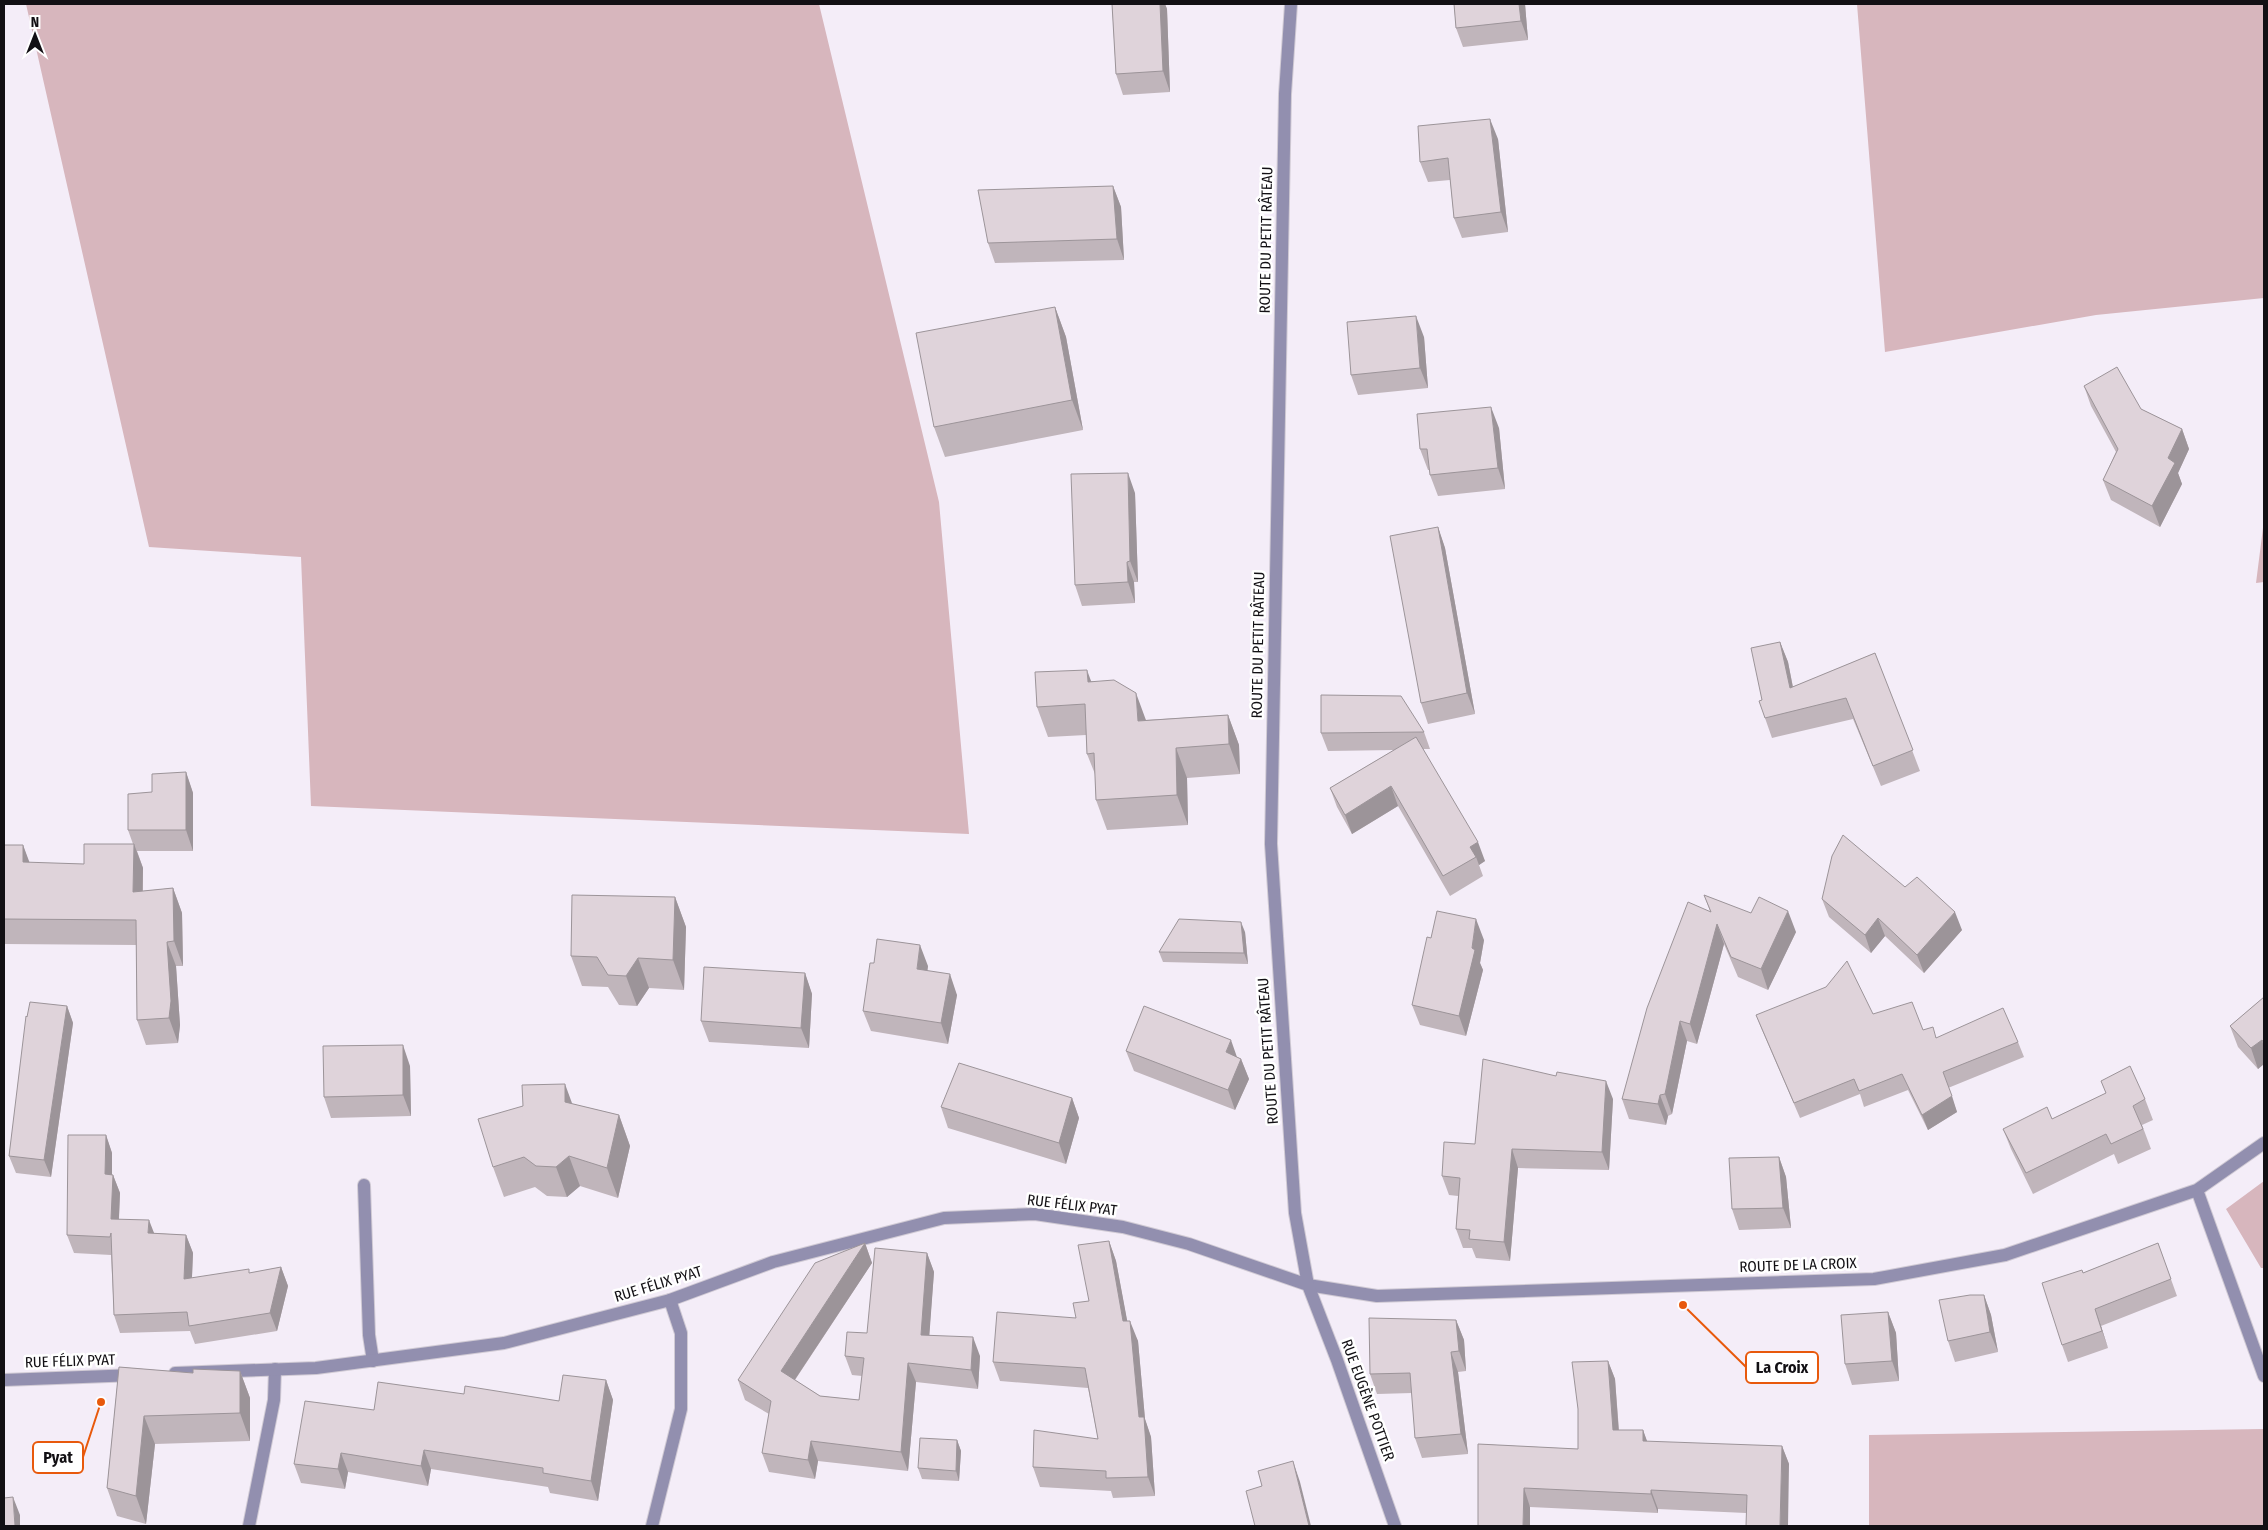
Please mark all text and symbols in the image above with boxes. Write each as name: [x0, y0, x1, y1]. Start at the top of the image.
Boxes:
north arrow: [10, 10, 60, 60]
text: N: [31, 14, 39, 31]
street label: ROUTE DU PETIT RÂTEAU: [1256, 166, 1276, 314]
street label: ROUTE DU PETIT RÂTEAU: [1248, 571, 1268, 719]
street label: ROUTE DU PETIT RÂTEAU: [1254, 977, 1282, 1125]
street label: RUE FÉLIX PYAT: [1026, 1191, 1118, 1219]
street label: ROUTE DE LA CROIX: [1739, 1254, 1858, 1276]
street label: RUE FÉLIX PYAT: [612, 1262, 704, 1306]
street label: RUE EUGÈNE POTTIER: [1338, 1337, 1398, 1463]
street label: RUE FÉLIX PYAT: [24, 1350, 116, 1372]
callout: La Croix: [1746, 1352, 1818, 1383]
text: La Croix: [1756, 1358, 1809, 1377]
callout: Pyat: [33, 1442, 83, 1473]
text: Pyat: [43, 1448, 73, 1467]

